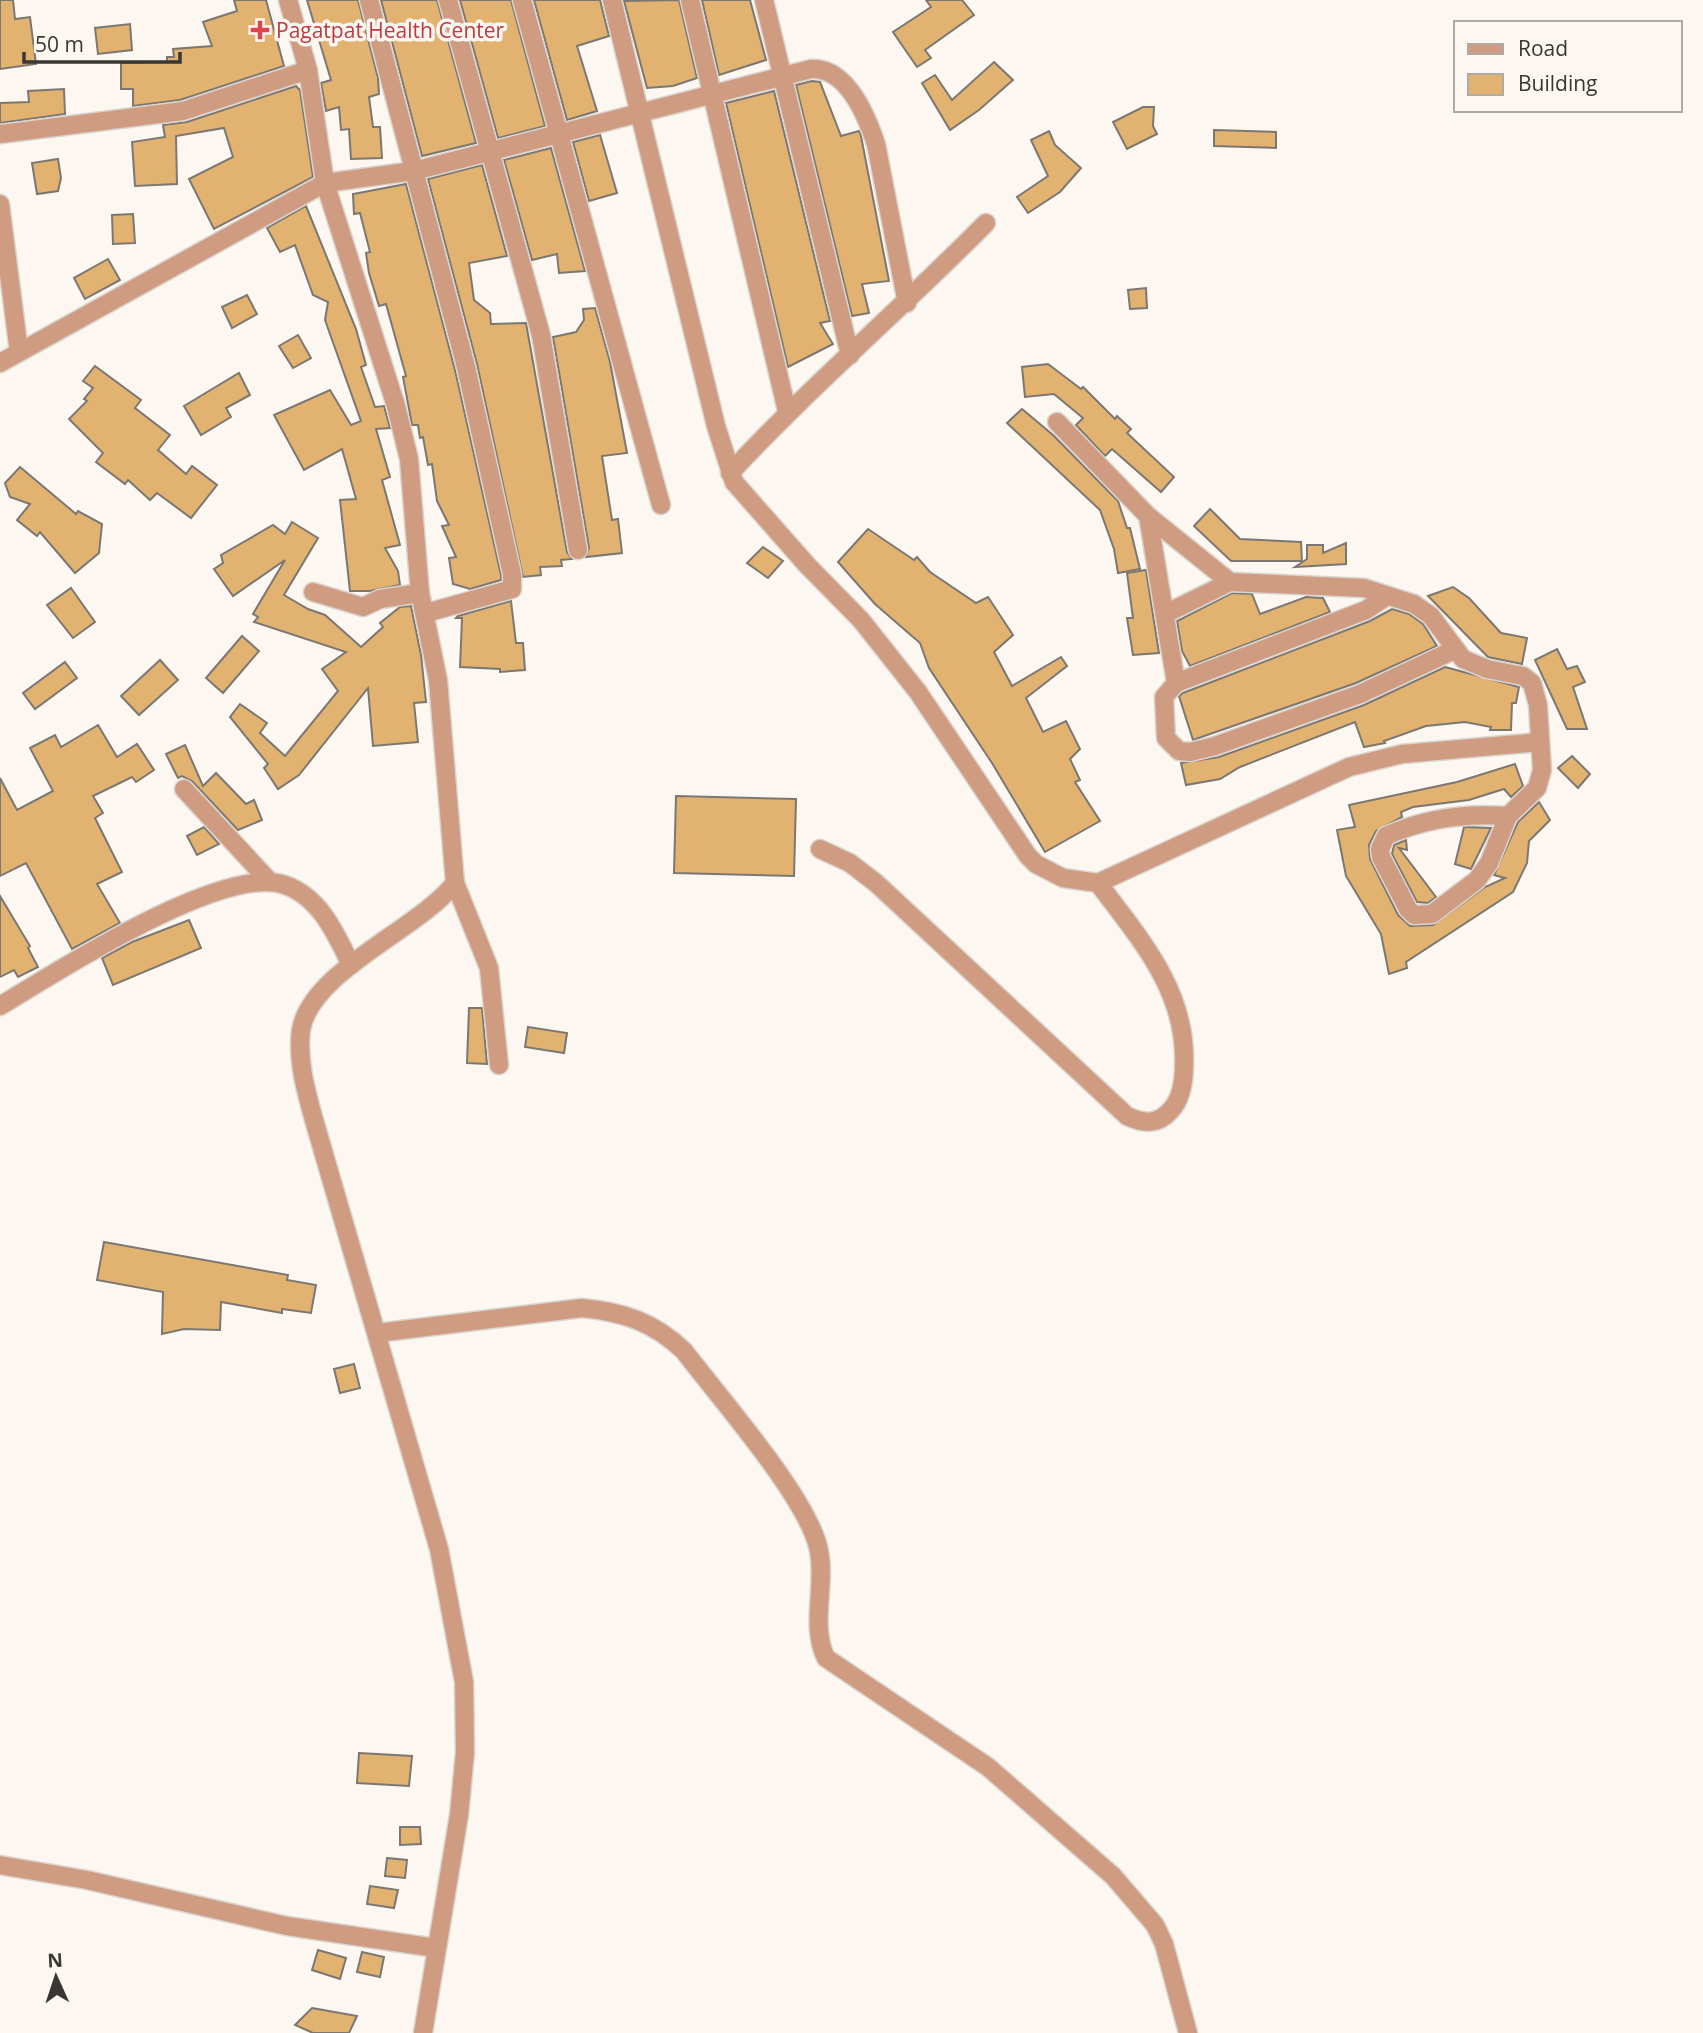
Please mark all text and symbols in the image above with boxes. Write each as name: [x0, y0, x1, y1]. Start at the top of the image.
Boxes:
place label: Pagatpat Health Center: [276, 16, 505, 44]
marker: Pagatpat Health Center: [250, 20, 270, 40]
scale bar: [24, 21, 180, 65]
legend: [1454, 21, 1682, 112]
text: 50 m: [35, 30, 84, 58]
text: Road: [1518, 34, 1568, 62]
text: Building: [1518, 69, 1597, 97]
north arrow: [21, 1942, 91, 2012]
text: N: [47, 1947, 64, 1973]

